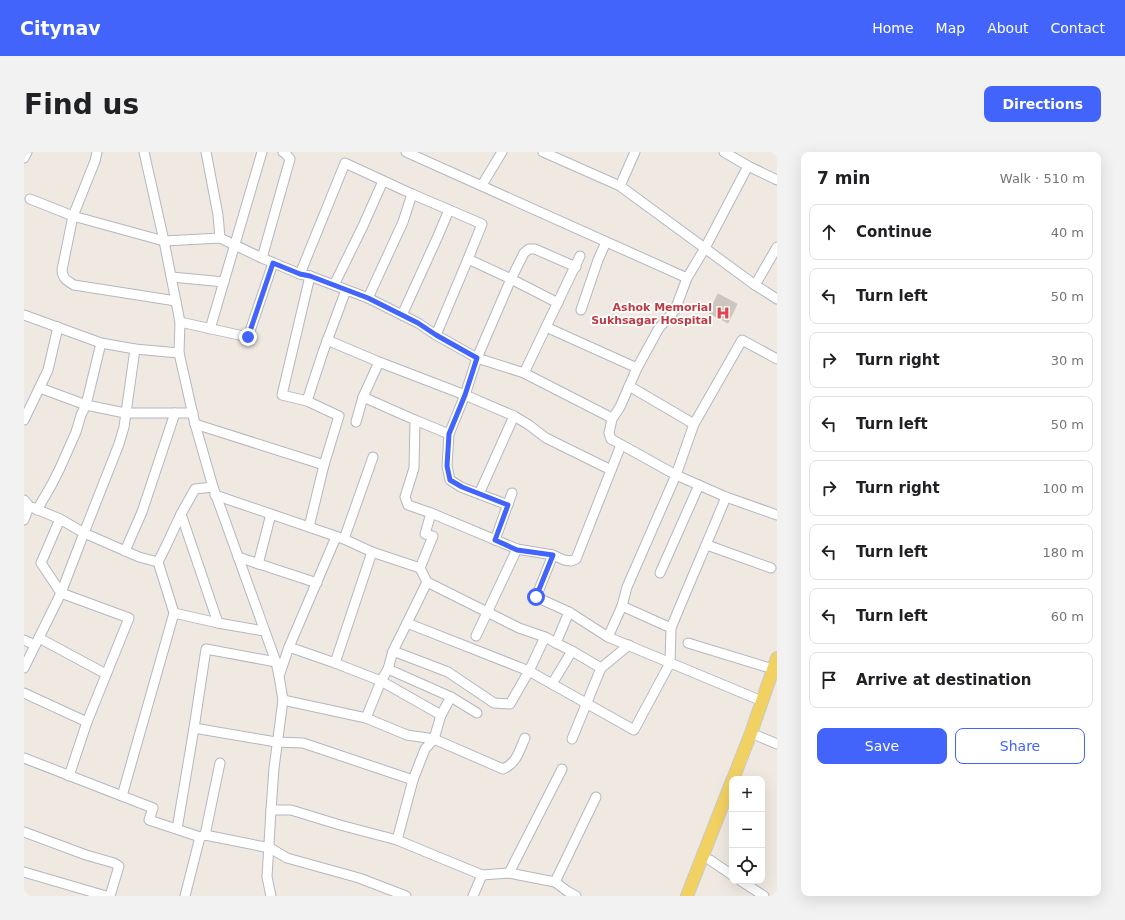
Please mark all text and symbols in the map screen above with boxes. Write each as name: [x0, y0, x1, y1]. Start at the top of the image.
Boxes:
text: Citynav: [20, 17, 101, 39]
text: Home: [872, 20, 914, 36]
text: Map: [936, 20, 965, 36]
text: About: [987, 20, 1029, 36]
text: Contact: [1051, 20, 1105, 36]
button: Directions: [984, 86, 1101, 122]
text: Find us: [24, 88, 139, 121]
text: 7 min: [817, 168, 870, 188]
text: Walk · 510 m: [1000, 171, 1085, 186]
icon: ahead: [818, 221, 840, 243]
text: Continue: [856, 223, 932, 241]
text: 40 m: [1051, 225, 1084, 240]
icon: left: [818, 285, 840, 307]
text: Turn left: [856, 287, 928, 305]
text: 50 m: [1051, 289, 1084, 304]
place label: Ashok Memorial Sukhsagar Hospital: [591, 301, 712, 327]
hospital icon: Ashok Memorial Sukhsagar Hospital: [715, 305, 731, 321]
route end: [239, 328, 257, 346]
icon: right: [818, 349, 840, 371]
text: Turn right: [856, 351, 940, 369]
text: 30 m: [1051, 353, 1084, 368]
icon: left: [818, 413, 840, 435]
text: Turn left: [856, 415, 928, 433]
text: 50 m: [1051, 417, 1084, 432]
icon: right: [818, 477, 840, 499]
text: Turn right: [856, 479, 940, 497]
text: 100 m: [1042, 481, 1084, 496]
icon: left: [818, 541, 840, 563]
text: Turn left: [856, 543, 928, 561]
text: 180 m: [1042, 545, 1084, 560]
route start: [527, 588, 545, 606]
icon: left: [818, 605, 840, 627]
text: Turn left: [856, 607, 928, 625]
text: 60 m: [1051, 609, 1084, 624]
icon: arrive: [818, 669, 840, 691]
text: Arrive at destination: [856, 671, 1031, 689]
button: Save: [817, 728, 947, 764]
button: Share: [955, 728, 1085, 764]
map controls: [729, 776, 765, 884]
button: +: [729, 776, 765, 812]
button: −: [729, 812, 765, 848]
button: locate: [729, 848, 765, 884]

